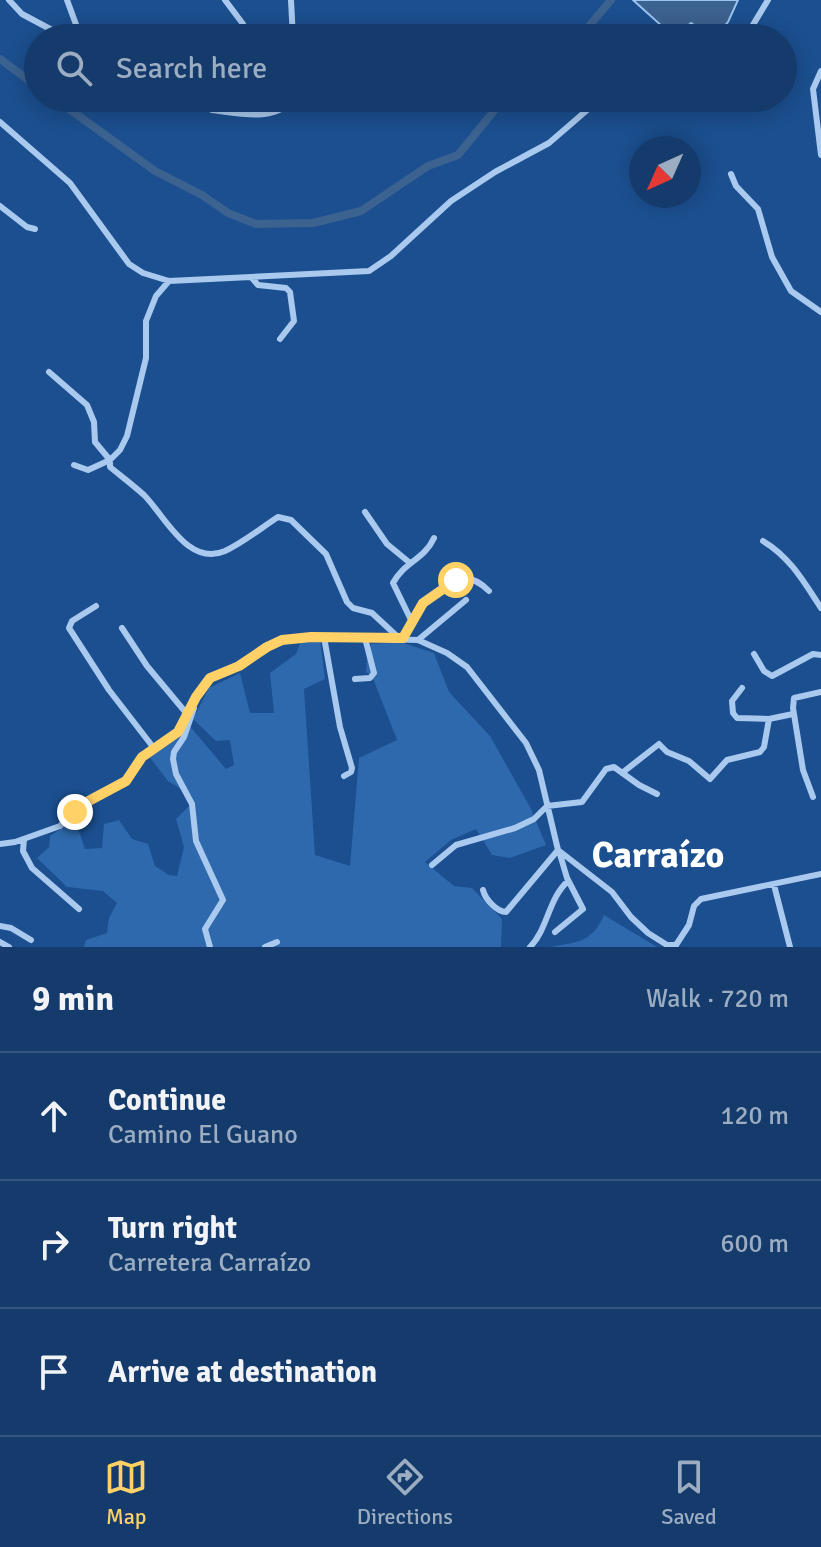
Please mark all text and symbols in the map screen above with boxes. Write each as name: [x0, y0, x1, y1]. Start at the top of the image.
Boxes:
search box: [24, 24, 797, 112]
icon: search: [52, 46, 96, 90]
text: Search here: [116, 50, 267, 87]
north arrow: [629, 136, 701, 208]
route start: [438, 562, 474, 598]
route end: [57, 794, 93, 830]
district label: Carraízo: [592, 833, 724, 878]
text: 9 min: [32, 978, 114, 1020]
text: Walk · 720 m: [646, 983, 789, 1015]
text: Continue: [108, 1082, 226, 1119]
icon: ahead: [32, 1094, 76, 1138]
text: 120 m: [720, 1100, 789, 1132]
text: Camino El Guano: [108, 1119, 298, 1151]
text: Turn right: [108, 1210, 237, 1247]
icon: right: [32, 1222, 76, 1266]
text: 600 m: [720, 1228, 789, 1260]
text: Carretera Carraízo: [108, 1247, 311, 1279]
icon: arrive: [32, 1350, 76, 1394]
text: Arrive at destination: [108, 1354, 377, 1391]
tab: Map: [104, 1455, 148, 1530]
tab: Directions: [357, 1455, 453, 1530]
tab: Saved: [661, 1455, 717, 1530]

